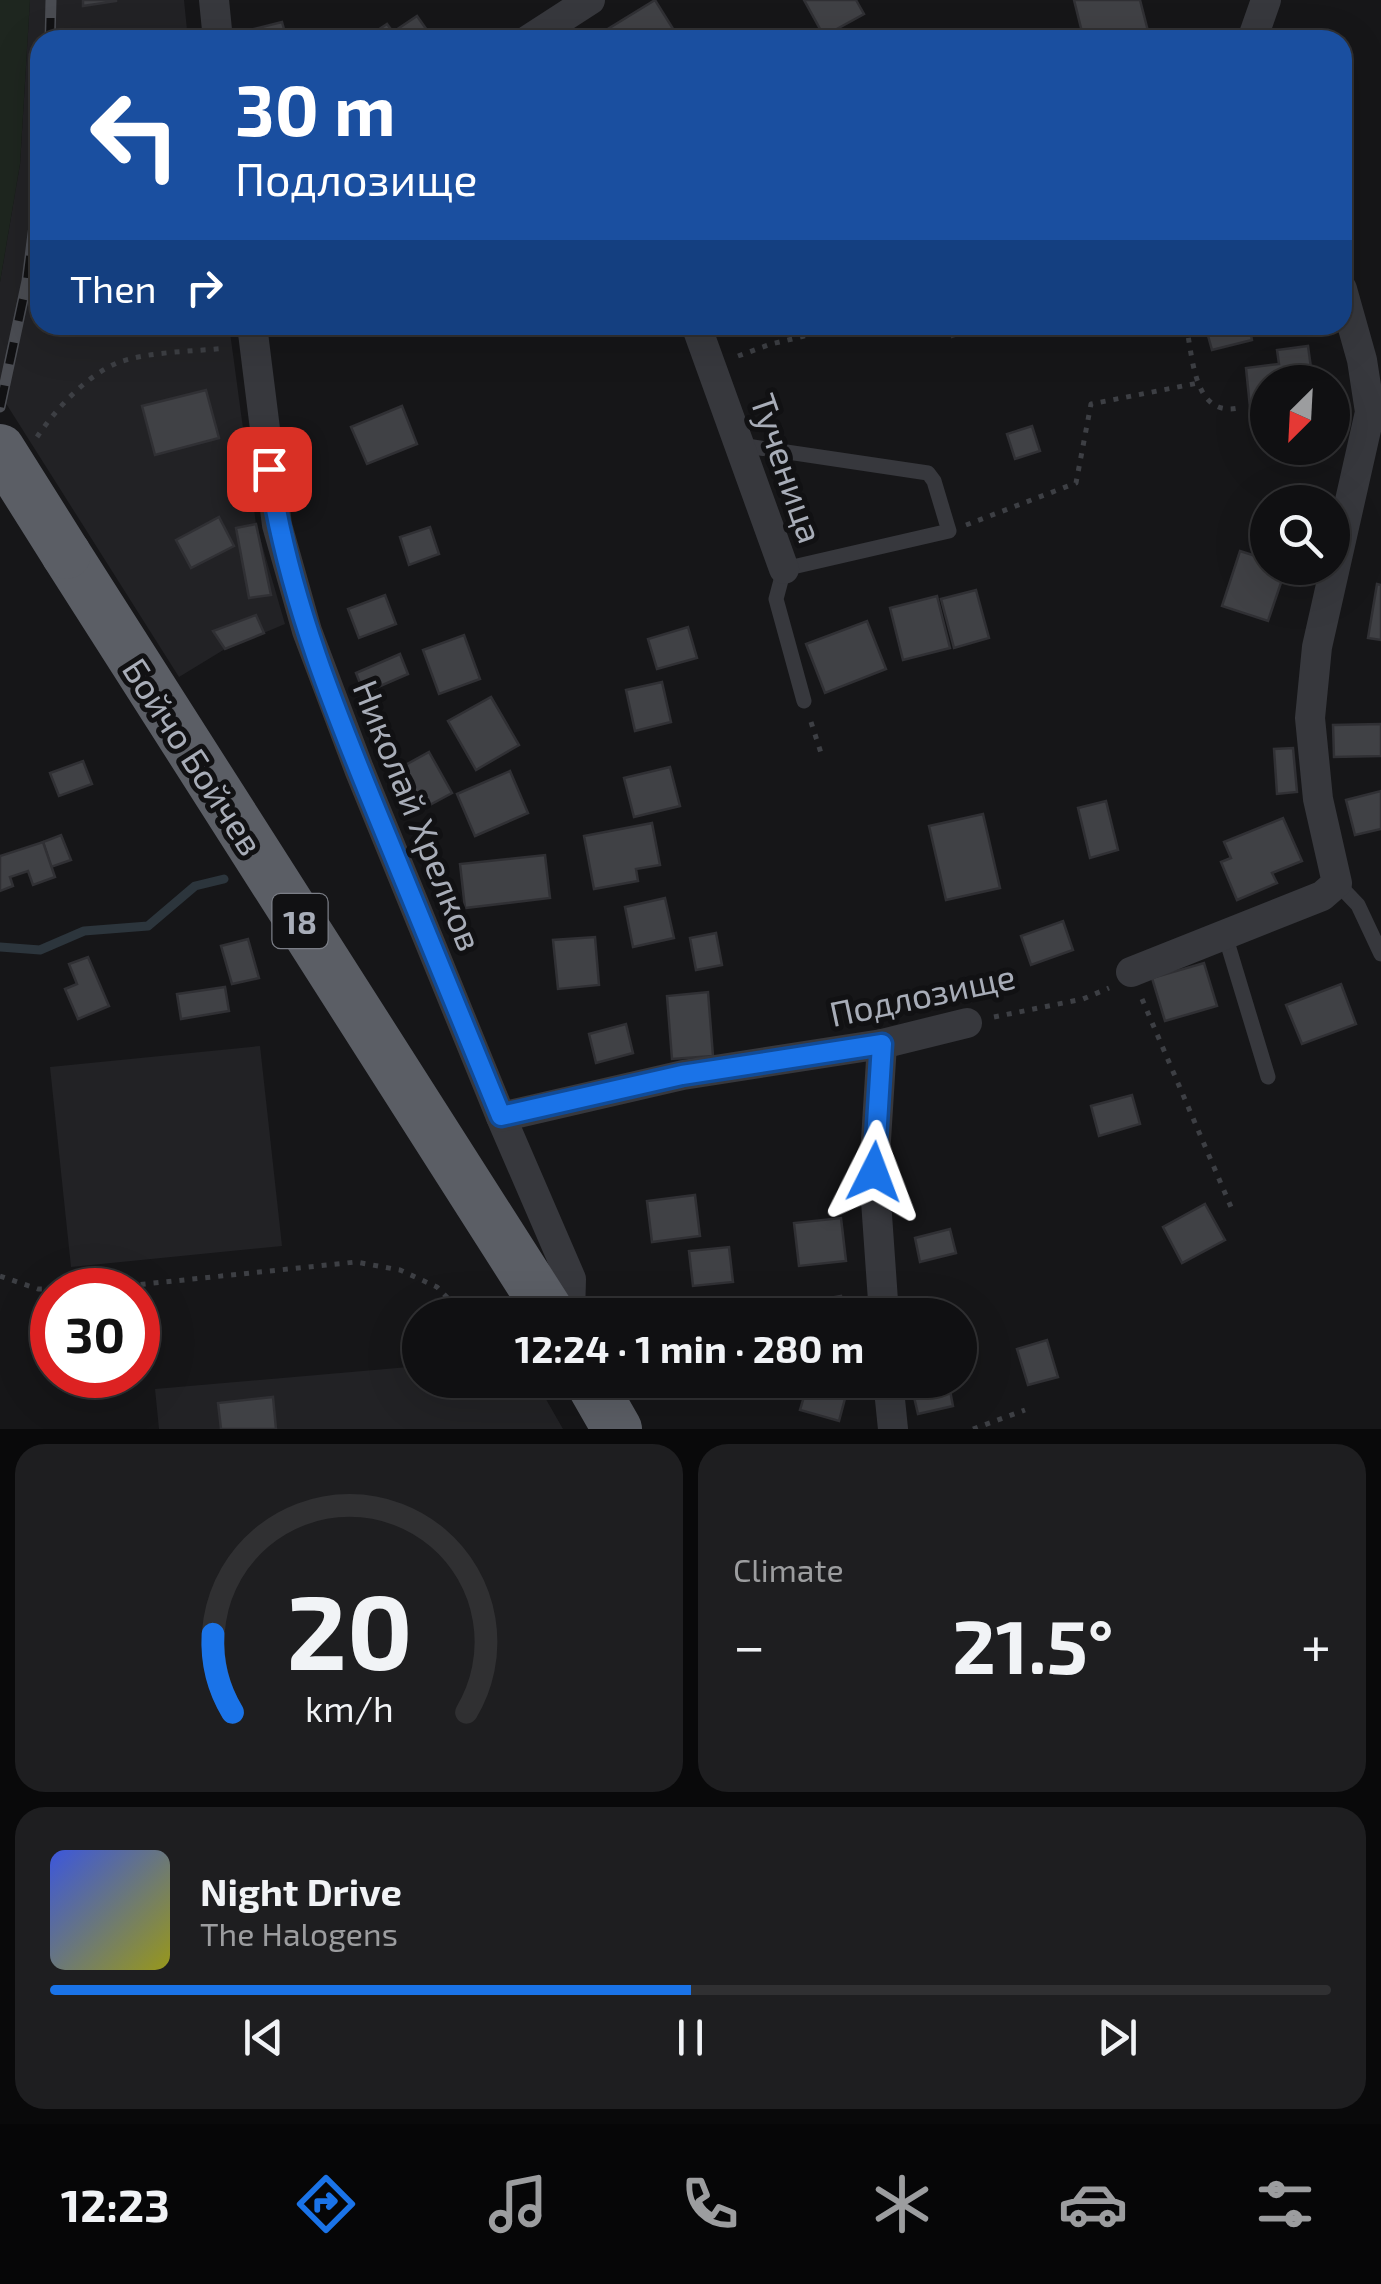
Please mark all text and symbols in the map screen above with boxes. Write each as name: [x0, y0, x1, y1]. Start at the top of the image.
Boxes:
text: 30 m: [235, 66, 396, 150]
icon: left: [70, 70, 200, 200]
text: Подлозище: [235, 151, 478, 205]
icon: right: [177, 260, 232, 315]
text: Then: [70, 265, 157, 311]
north arrow: [1250, 365, 1350, 465]
map controls: [1250, 365, 1350, 585]
street label: Тученица: [742, 388, 833, 548]
pin: [227, 427, 312, 512]
icon: arrive: [242, 442, 297, 497]
button: search: [1250, 485, 1350, 585]
street label: Бойчо Бойчев: [115, 650, 273, 862]
street label: Николай Хрелков: [346, 674, 492, 956]
road number: 18: [272, 894, 328, 948]
street label: Подлозище: [825, 954, 1019, 1034]
position arrow: [822, 1120, 926, 1224]
speed limit sign: 30: [30, 1268, 160, 1398]
text: 12:24 · 1 min · 280 m: [515, 1325, 864, 1371]
text: Climate: [733, 1550, 844, 1588]
text: 20: [286, 1566, 412, 1691]
text: 21.5°: [952, 1599, 1114, 1689]
text: −: [733, 1611, 765, 1677]
text: +: [1301, 1611, 1331, 1677]
text: km/h: [305, 1686, 393, 1729]
text: Night Drive: [200, 1868, 402, 1914]
text: The Halogens: [200, 1914, 398, 1952]
icon: previous: [236, 2010, 291, 2065]
icon: pause: [663, 2010, 718, 2065]
icon: next: [1090, 2010, 1145, 2065]
icon: directions: [291, 2169, 361, 2239]
icon: music: [483, 2169, 553, 2239]
icon: phone: [675, 2169, 745, 2239]
icon: climate: [867, 2169, 937, 2239]
icon: car: [1058, 2169, 1128, 2239]
icon: filters: [1250, 2169, 1320, 2239]
text: 12:23: [61, 2177, 170, 2231]

